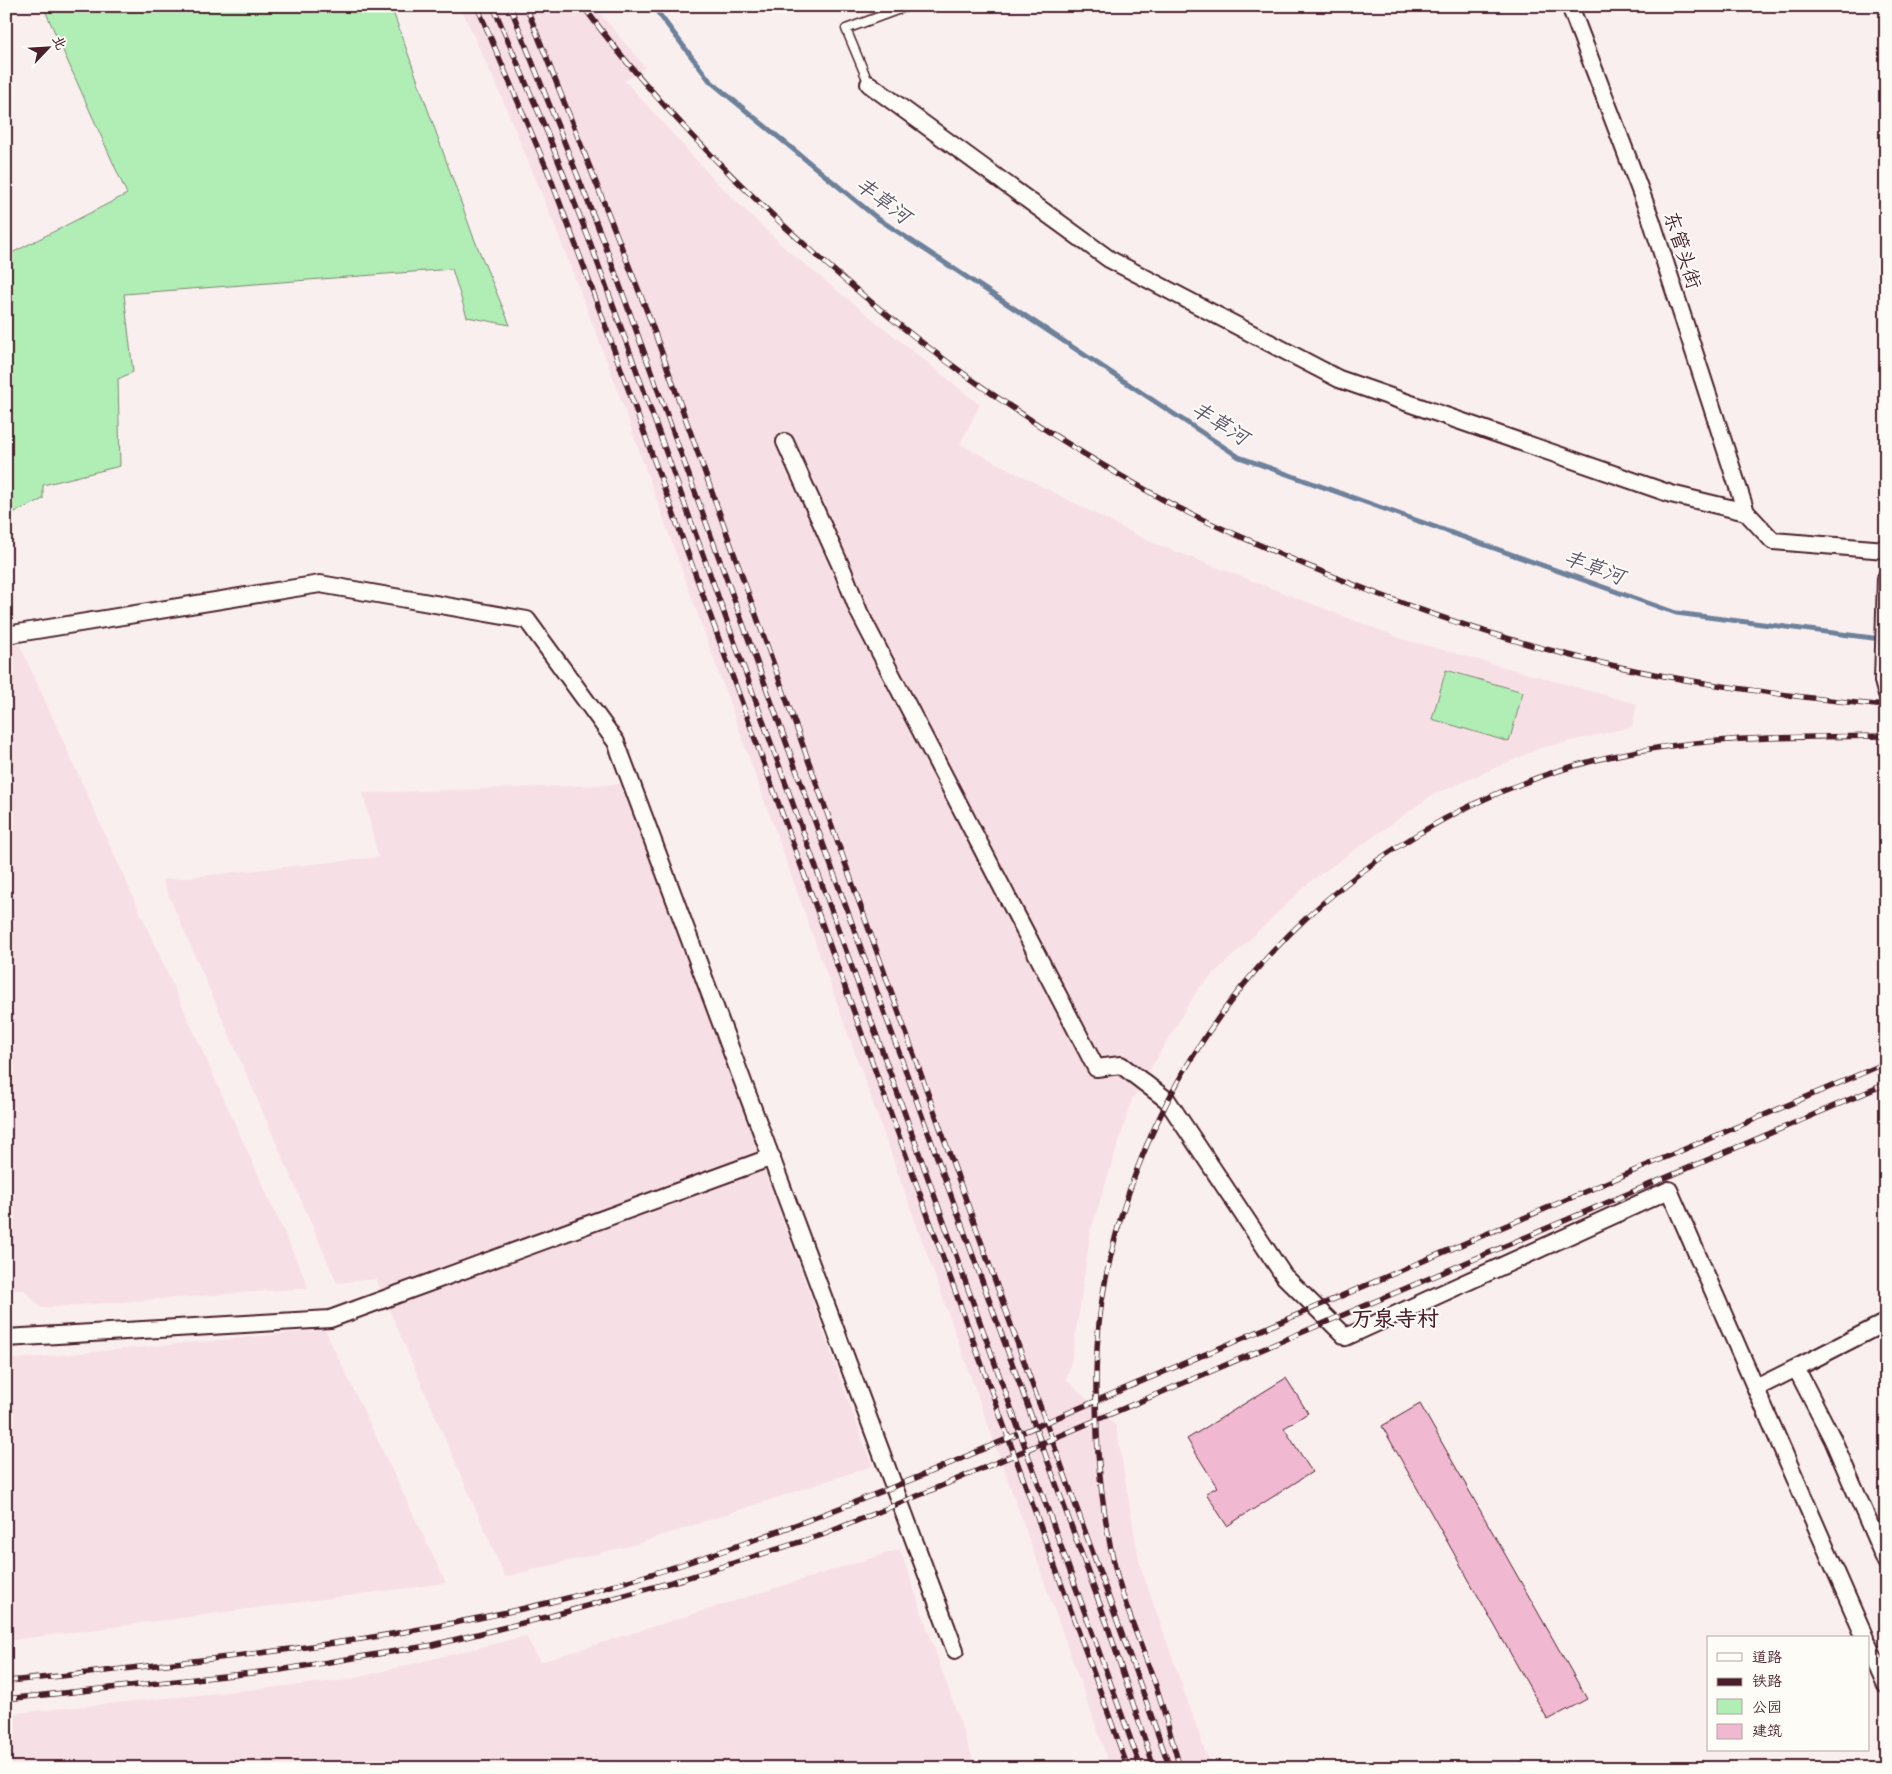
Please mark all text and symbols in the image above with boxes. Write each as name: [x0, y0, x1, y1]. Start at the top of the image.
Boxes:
north arrow: [22, 22, 72, 72]
text: 北: [49, 33, 70, 53]
water label: 丰草河: [850, 171, 918, 231]
street label: 东管头街: [1658, 208, 1707, 292]
water label: 丰草河: [1186, 395, 1256, 452]
water label: 丰草河: [1560, 544, 1631, 591]
district label: 万泉寺村: [1351, 1305, 1439, 1333]
legend: [1707, 1636, 1870, 1752]
text: 道路: [1752, 1648, 1782, 1667]
text: 铁路: [1752, 1672, 1782, 1691]
text: 公园: [1752, 1698, 1782, 1717]
text: 建筑: [1752, 1722, 1782, 1741]

